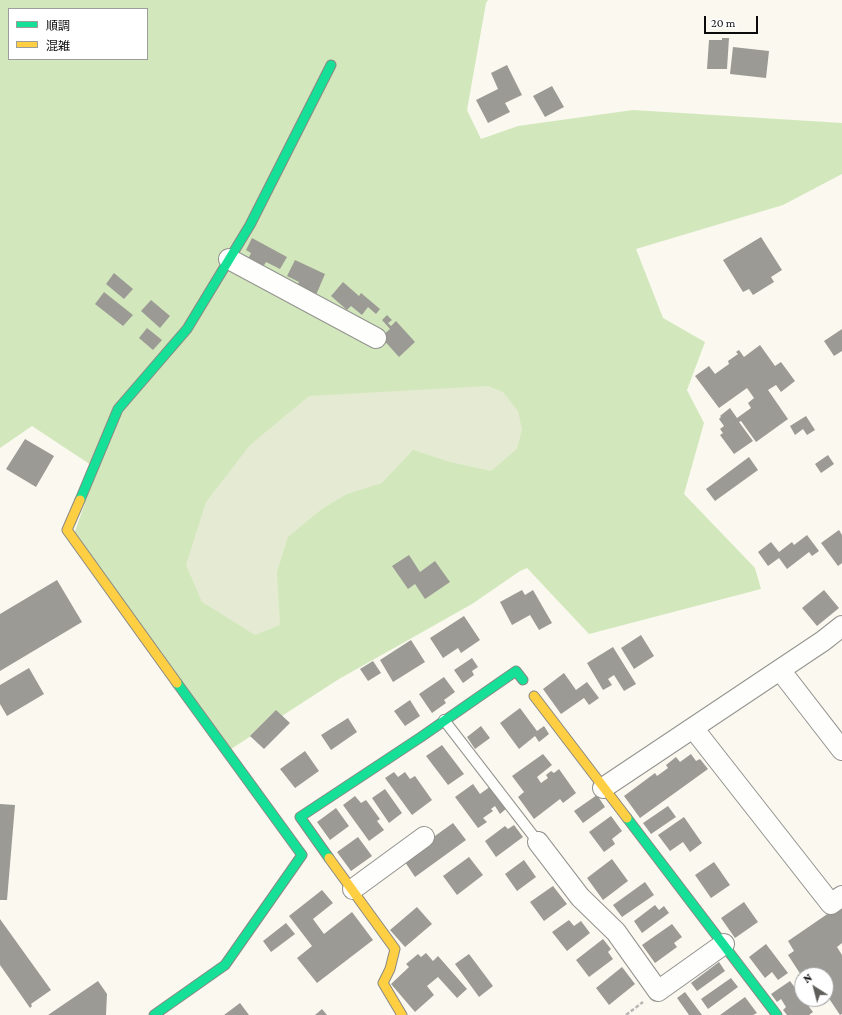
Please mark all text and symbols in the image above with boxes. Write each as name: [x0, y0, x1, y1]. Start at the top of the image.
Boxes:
legend: [8, 8, 148, 60]
scale bar: [706, 8, 760, 34]
text: 20 m: [711, 16, 735, 30]
text: 順調: [46, 19, 70, 33]
text: 混雑: [46, 39, 70, 53]
north arrow: [794, 967, 834, 1007]
text: N: [801, 971, 814, 985]

